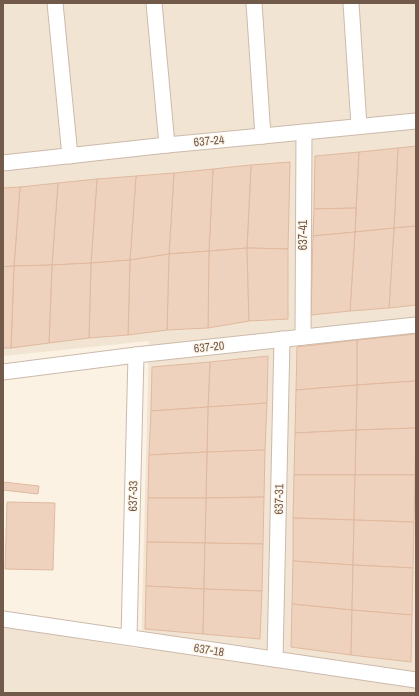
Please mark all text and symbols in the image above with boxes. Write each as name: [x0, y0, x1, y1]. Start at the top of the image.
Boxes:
street label: 637-24: [193, 132, 225, 150]
street label: 637-41: [295, 219, 311, 250]
street label: 637-20: [193, 337, 225, 357]
street label: 637-33: [125, 481, 141, 511]
street label: 637-31: [271, 483, 287, 514]
street label: 637-18: [193, 640, 225, 660]

